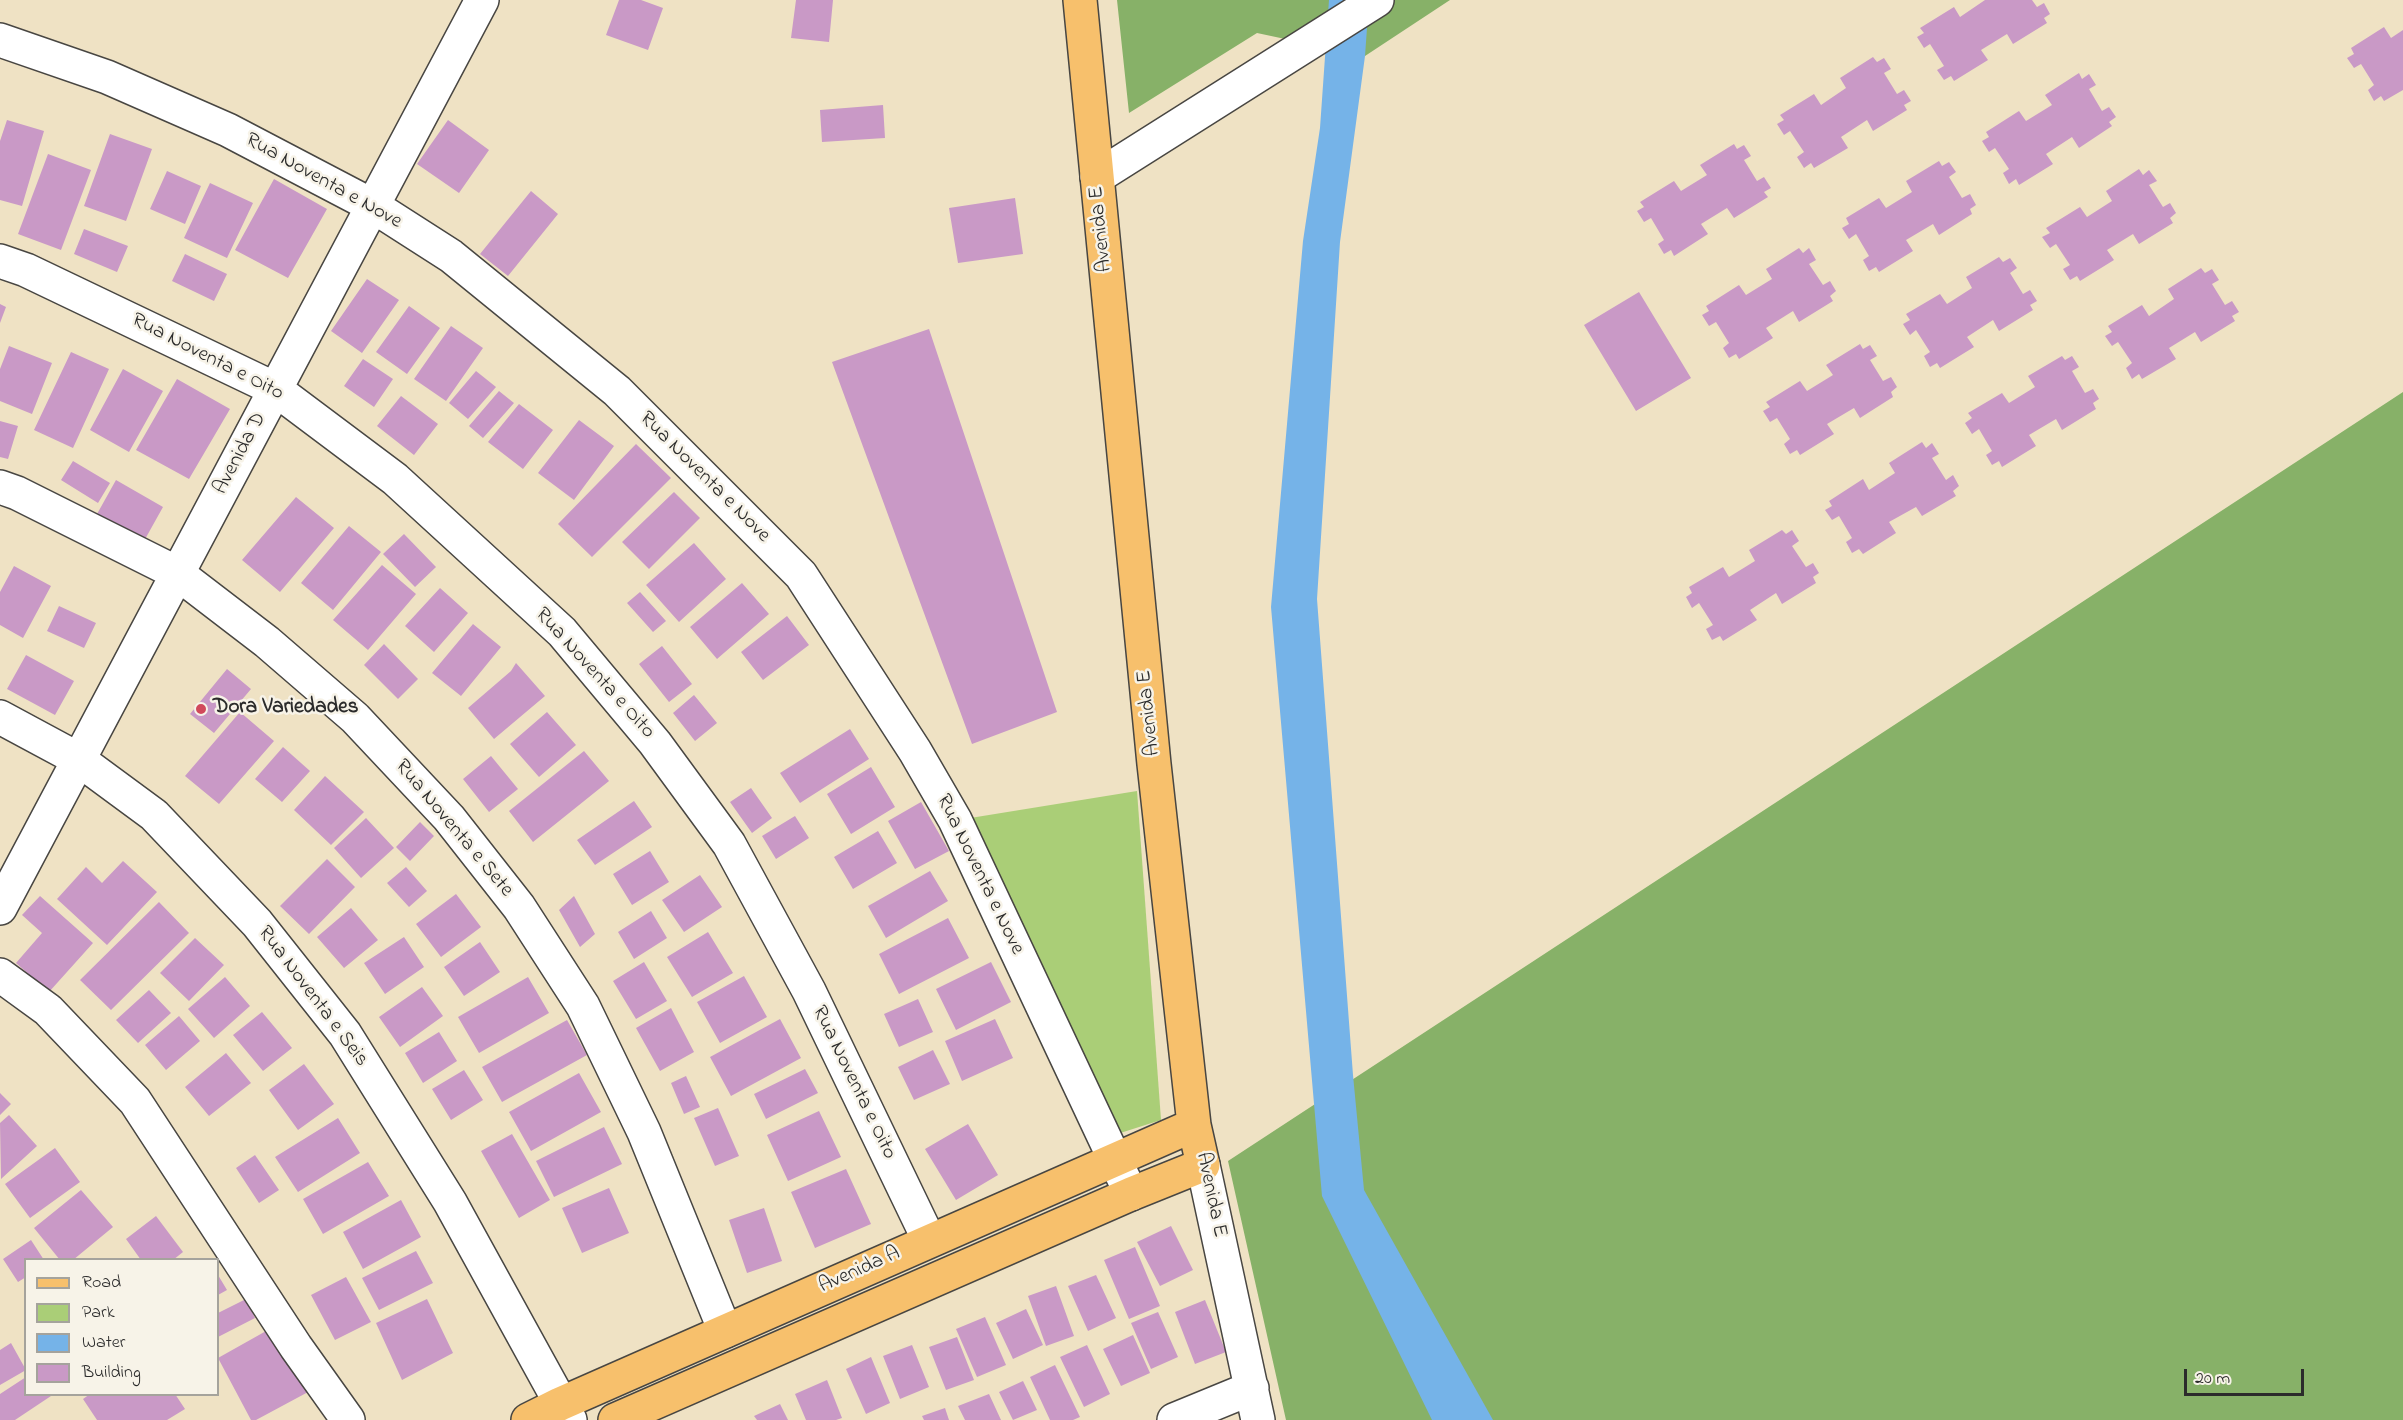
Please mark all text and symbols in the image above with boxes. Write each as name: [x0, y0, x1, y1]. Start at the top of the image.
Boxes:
street label: Rua Noventa e Nove: [240, 128, 406, 236]
street label: Avenida E: [1085, 185, 1119, 273]
street label: Rua Noventa e Oito: [127, 309, 287, 407]
street label: Rua Noventa e Nove: [633, 407, 775, 549]
street label: Avenida D: [209, 409, 273, 499]
street label: Rua Noventa e Oito: [529, 603, 659, 745]
street label: Avenida E: [1133, 669, 1167, 757]
place label: Dora Variedades: [213, 696, 358, 722]
marker: Dora Variedades: [194, 702, 208, 716]
street label: Rua Noventa e Sete: [388, 755, 518, 903]
street label: Rua Noventa e Nove: [929, 791, 1029, 959]
street label: Rua Noventa e Seis: [251, 922, 373, 1072]
street label: Rua Noventa e Oito: [805, 1002, 901, 1164]
street label: Avenida E: [1189, 1150, 1231, 1240]
street label: Avenida A: [815, 1242, 905, 1300]
legend: [24, 1258, 219, 1396]
text: Road: [82, 1270, 121, 1296]
text: Park: [82, 1300, 115, 1326]
text: Water: [82, 1330, 125, 1356]
scale bar: [2187, 1357, 2307, 1395]
text: Building: [82, 1360, 141, 1386]
text: 20 m: [2195, 1366, 2230, 1392]

